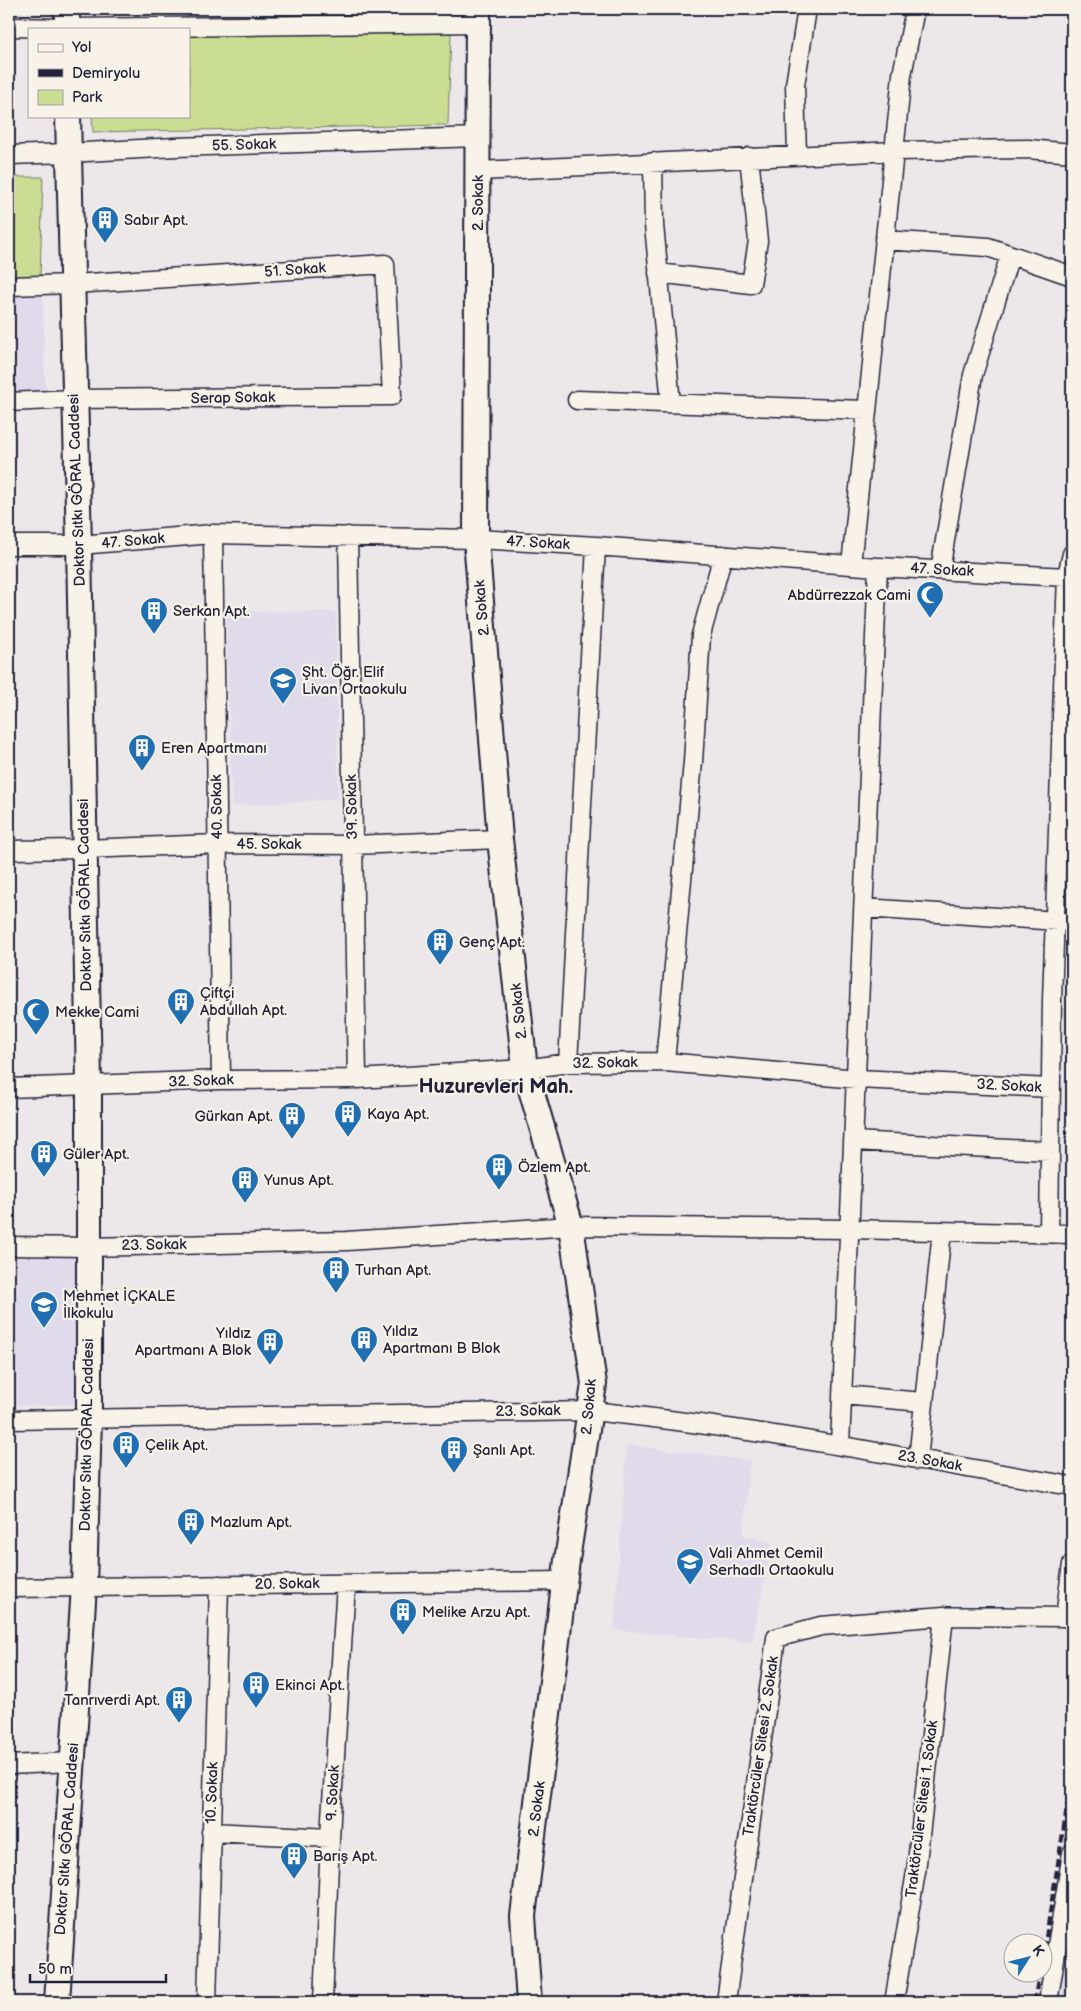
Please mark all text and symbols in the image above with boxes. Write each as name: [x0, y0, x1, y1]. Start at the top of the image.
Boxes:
legend: [28, 28, 190, 118]
text: Yol: [71, 38, 91, 57]
text: Demiryolu: [72, 64, 140, 83]
text: Park: [72, 88, 103, 107]
street label: 55. Sokak: [211, 134, 277, 156]
street label: 2. Sokak: [469, 174, 488, 231]
building icon: Sabır Apt.: [90, 205, 120, 244]
place label: Sabır Apt.: [124, 211, 188, 230]
street label: 51. Sokak: [264, 258, 327, 282]
street label: Serap Sokak: [191, 388, 276, 408]
street label: Doktor Sıtkı GÖRAL Caddesi: [64, 393, 90, 587]
street label: 47. Sokak: [100, 529, 166, 553]
street label: 47. Sokak: [506, 532, 571, 554]
street label: 47. Sokak: [910, 559, 975, 581]
street label: 2. Sokak: [470, 579, 494, 637]
mosque icon: Abdürrezzak Cami: [915, 580, 945, 619]
place label: Abdürrezzak Cami: [788, 586, 911, 605]
building icon: Serkan Apt.: [139, 596, 169, 635]
place label: Serkan Apt.: [173, 602, 250, 621]
place label: Şht. Öğr. Elif Livan Ortaokulu: [302, 663, 407, 699]
school or university icon: Şht. Öğr. Elif Livan Ortaokulu: [268, 666, 298, 705]
building icon: Eren Apartmanı: [127, 733, 157, 772]
place label: Eren Apartmanı: [161, 739, 267, 758]
street label: 40. Sokak: [207, 774, 227, 840]
street label: 39. Sokak: [342, 774, 362, 840]
street label: Doktor Sıtkı GÖRAL Caddesi: [74, 798, 96, 992]
street label: 45. Sokak: [237, 835, 302, 854]
building icon: Genç Apt.: [425, 927, 455, 966]
place label: Genç Apt.: [459, 933, 525, 952]
street label: 2. Sokak: [507, 981, 531, 1040]
place label: Çiftçi Abdullah Apt.: [200, 984, 287, 1020]
building icon: Çiftçi Abdullah Apt.: [166, 987, 196, 1026]
mosque icon: Mekke Cami: [21, 997, 51, 1036]
place label: Mekke Cami: [55, 1003, 139, 1022]
street label: 32. Sokak: [572, 1053, 638, 1073]
street label: 32. Sokak: [168, 1070, 235, 1092]
district label: Huzurevleri Mah.: [419, 1075, 573, 1099]
street label: 32. Sokak: [976, 1075, 1043, 1097]
building icon: Kaya Apt.: [333, 1099, 363, 1138]
building icon: Gürkan Apt.: [277, 1101, 307, 1140]
place label: Kaya Apt.: [367, 1105, 429, 1124]
place label: Gürkan Apt.: [195, 1107, 273, 1126]
building icon: Güler Apt.: [29, 1139, 59, 1178]
place label: Güler Apt.: [63, 1145, 130, 1164]
building icon: Özlem Apt.: [484, 1152, 514, 1191]
place label: Özlem Apt.: [518, 1158, 591, 1177]
building icon: Yunus Apt.: [230, 1165, 260, 1204]
place label: Yunus Apt.: [263, 1171, 334, 1190]
street label: 23. Sokak: [121, 1235, 187, 1255]
building icon: Turhan Apt.: [321, 1255, 351, 1294]
place label: Turhan Apt.: [355, 1261, 431, 1280]
place label: Mehmet İÇKALE İlkokulu: [63, 1287, 176, 1323]
school or university icon: Mehmet İÇKALE İlkokulu: [29, 1290, 59, 1329]
place label: Yıldız Apartmanı B Blok: [382, 1322, 501, 1358]
place label: Yıldız Apartmanı A Blok: [135, 1324, 252, 1360]
building icon: Yıldız Apartmanı B Blok: [349, 1325, 379, 1364]
building icon: Yıldız Apartmanı A Blok: [255, 1327, 285, 1366]
street label: Doktor Sıtkı GÖRAL Caddesi: [76, 1338, 98, 1532]
street label: 2. Sokak: [577, 1378, 601, 1436]
street label: 23. Sokak: [495, 1401, 561, 1421]
building icon: Çelik Apt.: [111, 1430, 141, 1469]
building icon: Şanlı Apt.: [439, 1435, 469, 1474]
place label: Çelik Apt.: [145, 1436, 208, 1455]
place label: Şanlı Apt.: [473, 1441, 535, 1460]
street label: 23. Sokak: [896, 1446, 964, 1476]
building icon: Mazlum Apt.: [176, 1507, 206, 1546]
place label: Mazlum Apt.: [210, 1513, 292, 1532]
place label: Vali Ahmet Cemil Serhadlı Ortaokulu: [709, 1544, 834, 1580]
school or university icon: Vali Ahmet Cemil Serhadlı Ortaokulu: [675, 1547, 705, 1586]
street label: 20. Sokak: [254, 1574, 320, 1594]
building icon: Melike Arzu Apt.: [388, 1597, 418, 1636]
place label: Melike Arzu Apt.: [422, 1603, 530, 1622]
street label: Traktörcüler Sitesi 2. Sokak: [739, 1654, 783, 1837]
building icon: Ekinci Apt.: [241, 1670, 271, 1709]
place label: Ekinci Apt.: [275, 1676, 345, 1695]
building icon: Tanrıverdi Apt.: [164, 1685, 194, 1724]
place label: Tanrıverdi Apt.: [64, 1691, 160, 1710]
street label: Traktörcüler Sitesi 1. Sokak: [902, 1718, 942, 1899]
street label: Doktor Sıtkı GÖRAL Caddesi: [51, 1742, 83, 1936]
street label: 10. Sokak: [201, 1761, 223, 1824]
street label: 9. Sokak: [322, 1764, 344, 1821]
street label: 2. Sokak: [524, 1779, 550, 1838]
building icon: Barış Apt.: [279, 1841, 309, 1880]
place label: Barış Apt.: [313, 1847, 378, 1866]
north arrow: [1004, 1934, 1054, 1984]
text: K: [1028, 1942, 1048, 1960]
scale bar: [30, 1951, 166, 1983]
text: 50 m: [38, 1960, 72, 1979]

